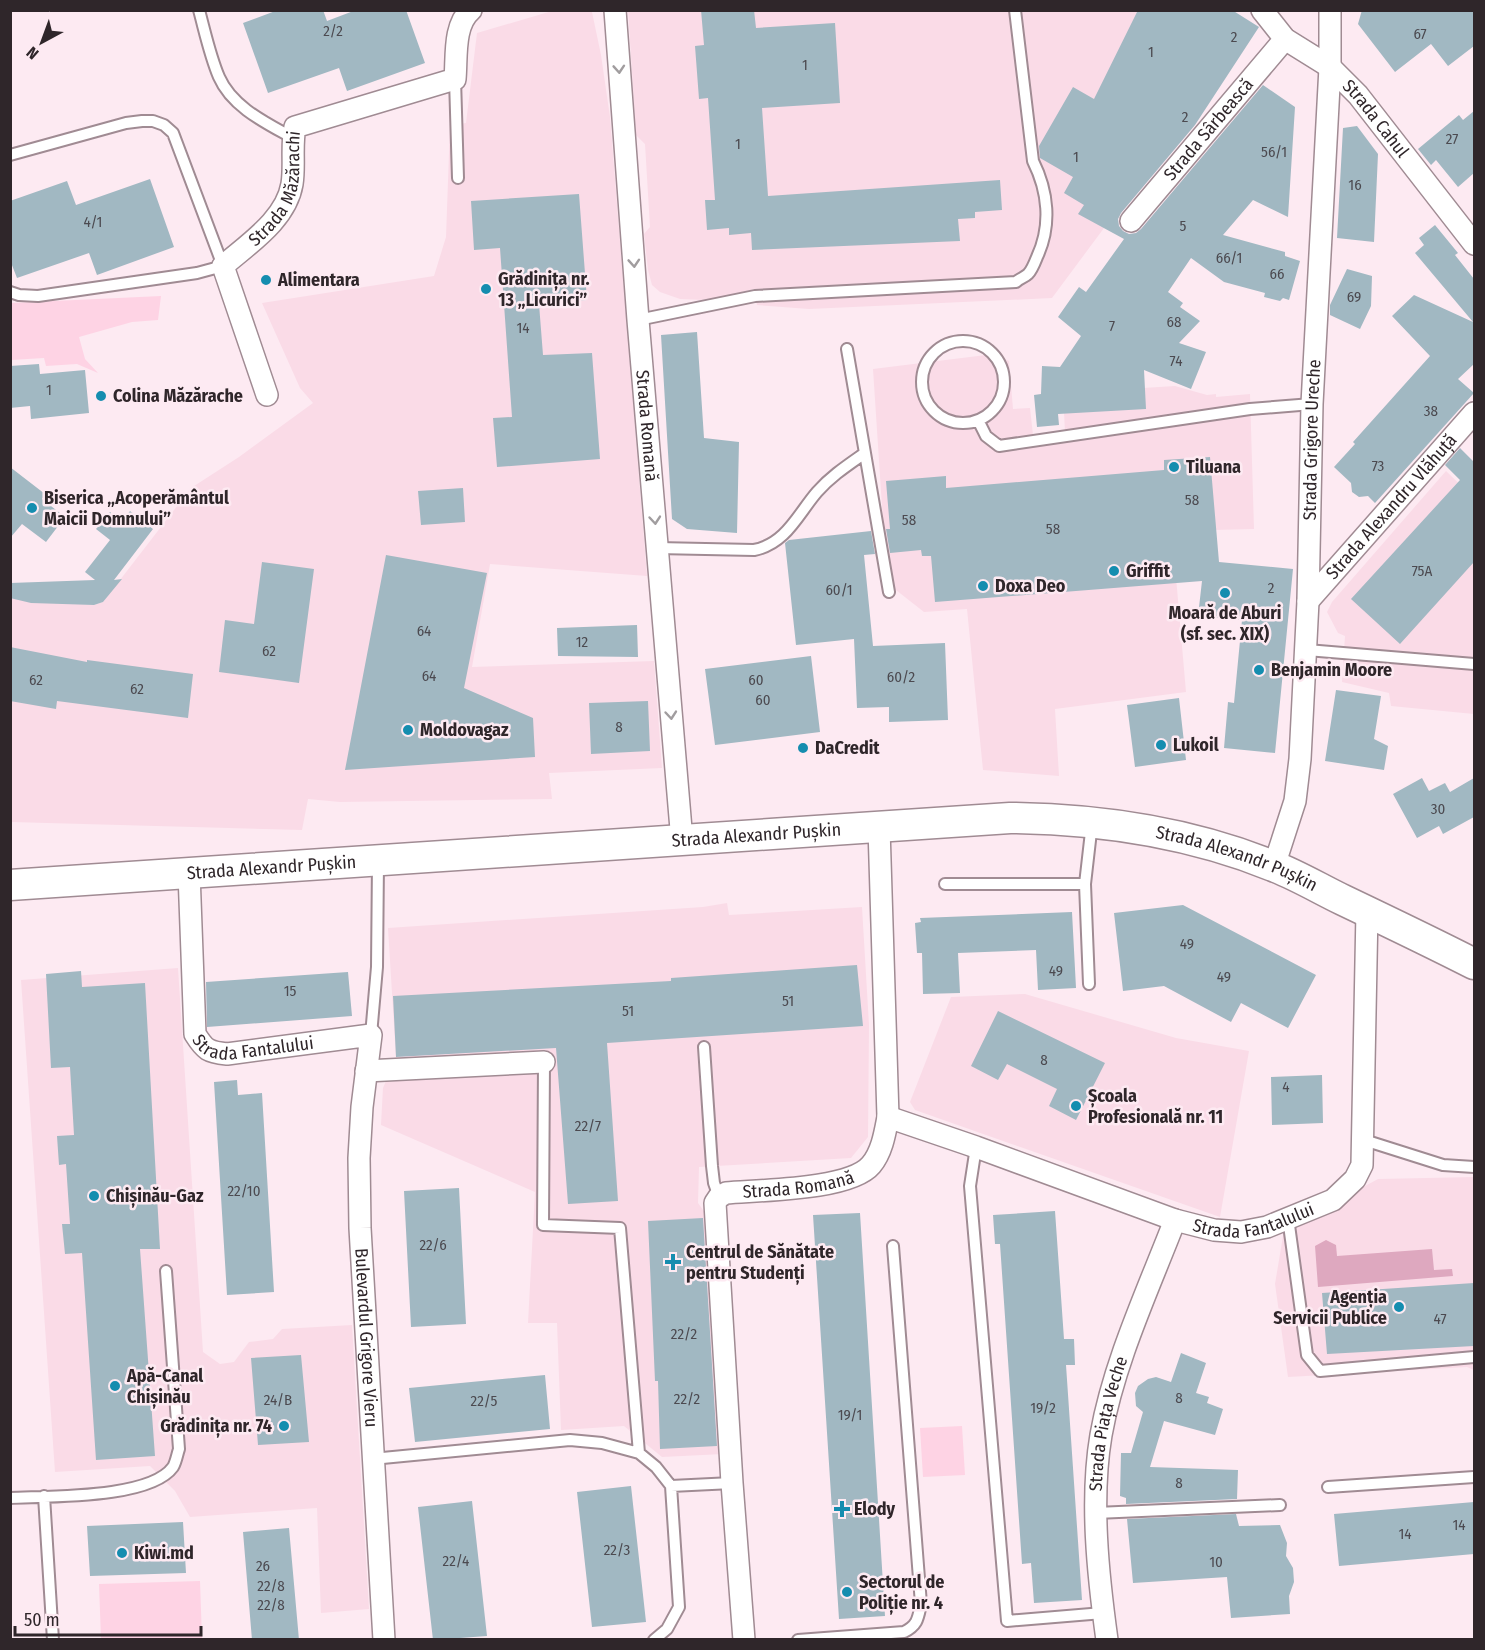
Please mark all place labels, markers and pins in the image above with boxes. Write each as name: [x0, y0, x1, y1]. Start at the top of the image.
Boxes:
place label: Grădinița nr. 13 „Licurici”: [498, 268, 590, 311]
place label: Alimentara: [277, 269, 360, 291]
marker: Alimentara: [259, 273, 273, 287]
marker: Grădinița nr. 13 „Licurici”: [479, 282, 493, 296]
place label: Colina Măzărache: [113, 385, 243, 407]
marker: Colina Măzărache: [94, 389, 108, 403]
place label: Tiluana: [1186, 456, 1241, 478]
marker: Tiluana: [1167, 460, 1181, 474]
place label: Biserica „Acoperământul Maicii Domnului”: [44, 487, 229, 530]
marker: Biserica „Acoperământul Maicii Domnului”: [25, 501, 39, 515]
place label: Griffit: [1126, 560, 1171, 582]
marker: Griffit: [1107, 564, 1121, 578]
place label: Doxa Deo: [995, 575, 1066, 597]
marker: Doxa Deo: [976, 579, 990, 593]
marker: Moară de Aburi (sf. sec. XIX): [1218, 586, 1232, 600]
place label: Moară de Aburi (sf. sec. XIX): [1169, 602, 1281, 645]
place label: Benjamin Moore: [1271, 659, 1392, 681]
marker: Benjamin Moore: [1252, 663, 1266, 677]
place label: Moldovagaz: [420, 719, 509, 741]
marker: Moldovagaz: [401, 723, 415, 737]
place label: Lukoil: [1173, 734, 1219, 756]
place label: DaCredit: [815, 737, 880, 759]
marker: Lukoil: [1154, 738, 1168, 752]
marker: DaCredit: [796, 741, 810, 755]
place label: Școala Profesională nr. 11: [1088, 1085, 1223, 1128]
marker: Școala Profesională nr. 11: [1069, 1099, 1083, 1113]
place label: Chișinău-Gaz: [106, 1185, 204, 1208]
marker: Chișinău-Gaz: [87, 1189, 101, 1203]
place label: Centrul de Sănătate pentru Studenți: [686, 1241, 834, 1285]
marker: Centrul de Sănătate pentru Studenți: [664, 1253, 682, 1271]
place label: Agenția Servicii Publice: [1273, 1286, 1387, 1329]
marker: Agenția Servicii Publice: [1392, 1300, 1406, 1314]
place label: Apă-Canal Chișinău: [126, 1365, 203, 1409]
marker: Apă-Canal Chișinău: [108, 1379, 122, 1393]
place label: Grădinița nr. 74: [160, 1415, 272, 1438]
marker: Grădinița nr. 74: [277, 1419, 291, 1433]
place label: Elody: [854, 1498, 896, 1520]
marker: Elody: [835, 1502, 849, 1516]
place label: Kiwi.md: [134, 1542, 194, 1564]
marker: Kiwi.md: [115, 1546, 129, 1560]
place label: Sectorul de Poliție nr. 4: [859, 1571, 944, 1615]
marker: Sectorul de Poliție nr. 4: [840, 1585, 854, 1599]

